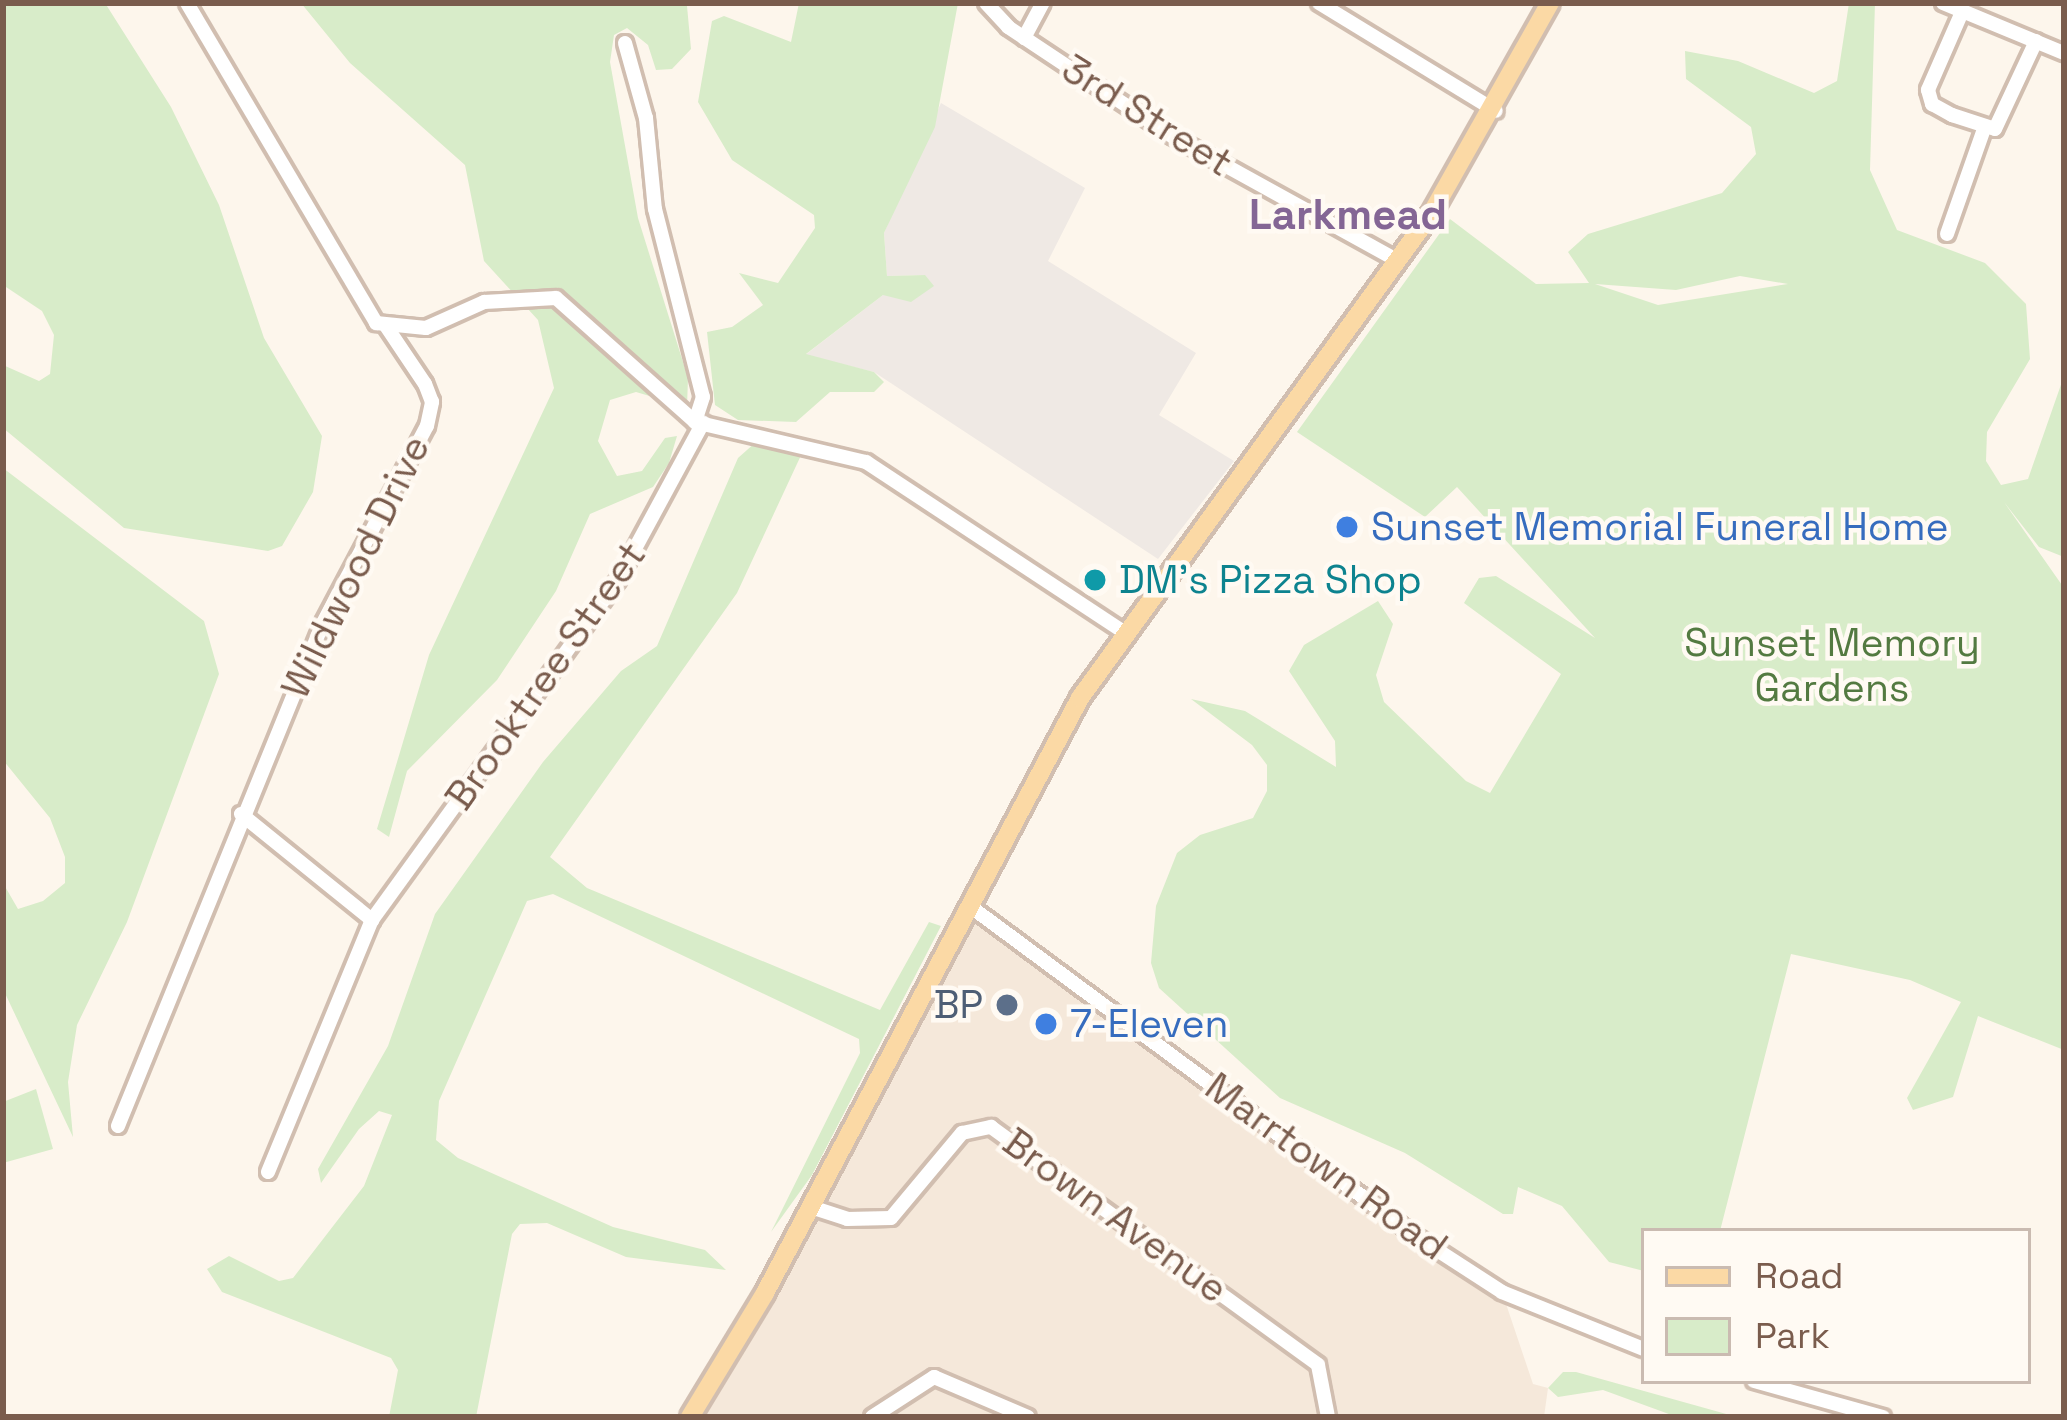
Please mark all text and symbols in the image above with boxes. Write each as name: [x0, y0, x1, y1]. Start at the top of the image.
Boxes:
street label: 3rd Street: [1053, 45, 1241, 187]
district label: Larkmead: [1249, 190, 1447, 240]
street label: Wildwood Drive: [272, 428, 440, 706]
place label: Sunset Memorial Funeral Home: [1371, 504, 1949, 550]
marker: Sunset Memorial Funeral Home: [1334, 514, 1360, 540]
street label: Brooktree Street: [436, 533, 656, 819]
place label: DM's Pizza Shop: [1119, 557, 1422, 603]
marker: DM's Pizza Shop: [1082, 567, 1108, 593]
park label: Sunset Memory Gardens: [1684, 621, 1980, 712]
place label: BP: [934, 982, 983, 1028]
marker: BP: [994, 992, 1020, 1018]
place label: 7-Eleven: [1070, 1001, 1228, 1047]
marker: 7-Eleven: [1033, 1011, 1059, 1037]
street label: Marrtown Road: [1196, 1064, 1456, 1270]
street label: Brown Avenue: [993, 1119, 1237, 1313]
legend: [1641, 1228, 2031, 1384]
text: Road: [1755, 1253, 1843, 1299]
text: Park: [1755, 1313, 1830, 1359]

